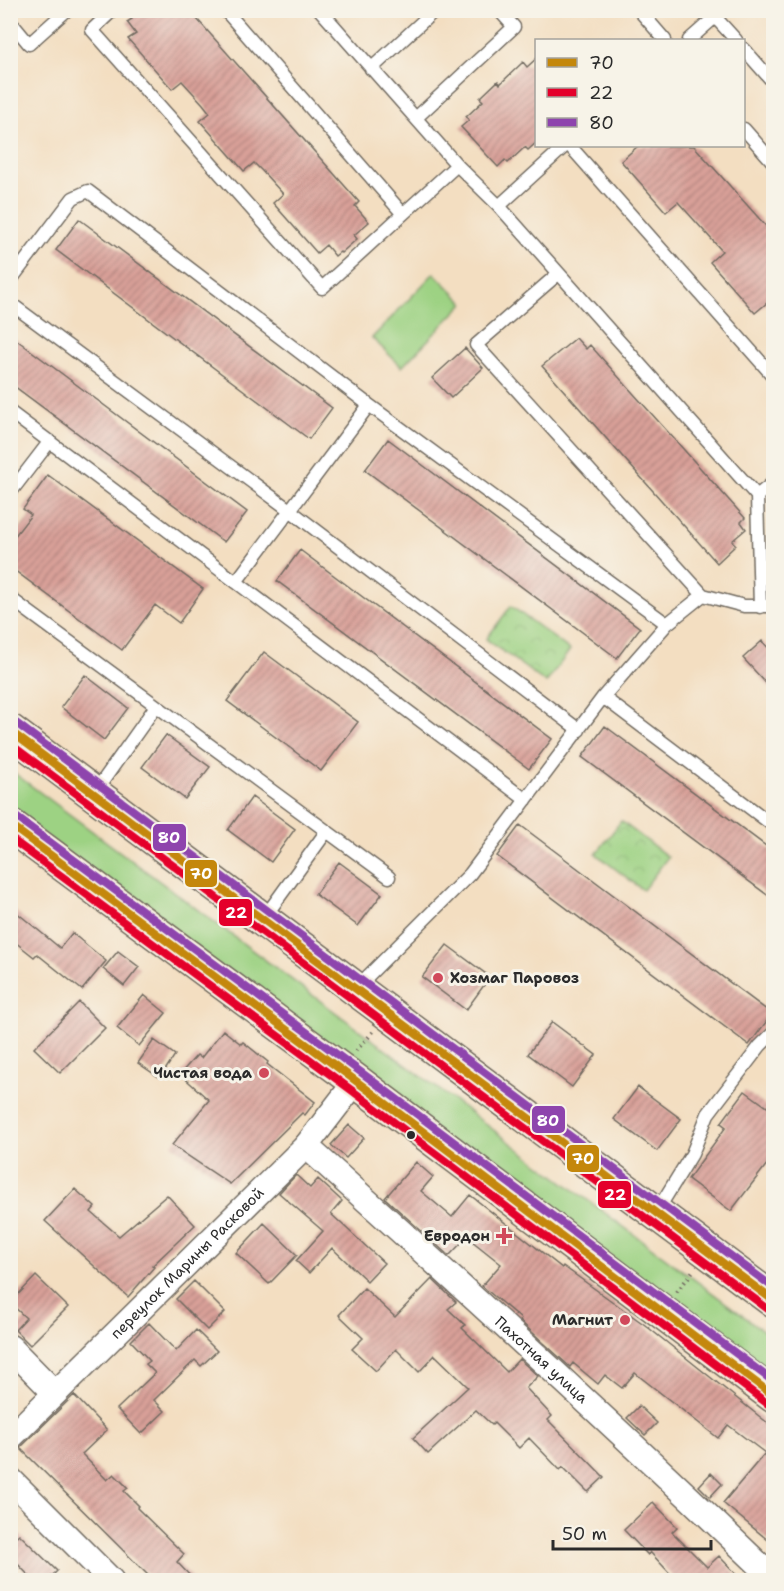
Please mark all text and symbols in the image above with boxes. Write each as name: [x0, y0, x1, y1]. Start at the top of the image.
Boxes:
legend: [535, 39, 745, 147]
text: 70: [589, 51, 614, 75]
text: 22: [589, 81, 613, 105]
text: 80: [589, 111, 614, 135]
line badge: 80: [152, 823, 187, 852]
text: 80: [158, 827, 180, 848]
line badge: 70: [184, 859, 218, 888]
text: 70: [190, 863, 212, 884]
line badge: 22: [218, 898, 253, 927]
text: 22: [225, 902, 247, 923]
place label: Хозмаг Паровоз: [450, 968, 579, 988]
marker: Хозмаг Паровоз: [431, 971, 445, 985]
place label: Чистая вода: [153, 1063, 253, 1083]
marker: Чистая вода: [257, 1066, 271, 1080]
line badge: 80: [531, 1105, 566, 1134]
text: 80: [537, 1110, 559, 1131]
unlabelled marker: [405, 1129, 417, 1141]
line badge: 70: [566, 1144, 600, 1173]
text: 70: [572, 1148, 594, 1169]
line badge: 22: [597, 1180, 632, 1209]
street label: переулок Марины Расковой: [106, 1183, 268, 1343]
text: 22: [604, 1184, 626, 1205]
place label: Евродон: [424, 1226, 490, 1246]
marker: Евродон: [495, 1227, 513, 1245]
place label: Магнит: [552, 1310, 613, 1330]
street label: Пахотная улица: [490, 1312, 593, 1408]
marker: Магнит: [618, 1313, 632, 1327]
scale bar: [553, 1513, 710, 1551]
text: 50 m: [562, 1522, 607, 1546]

